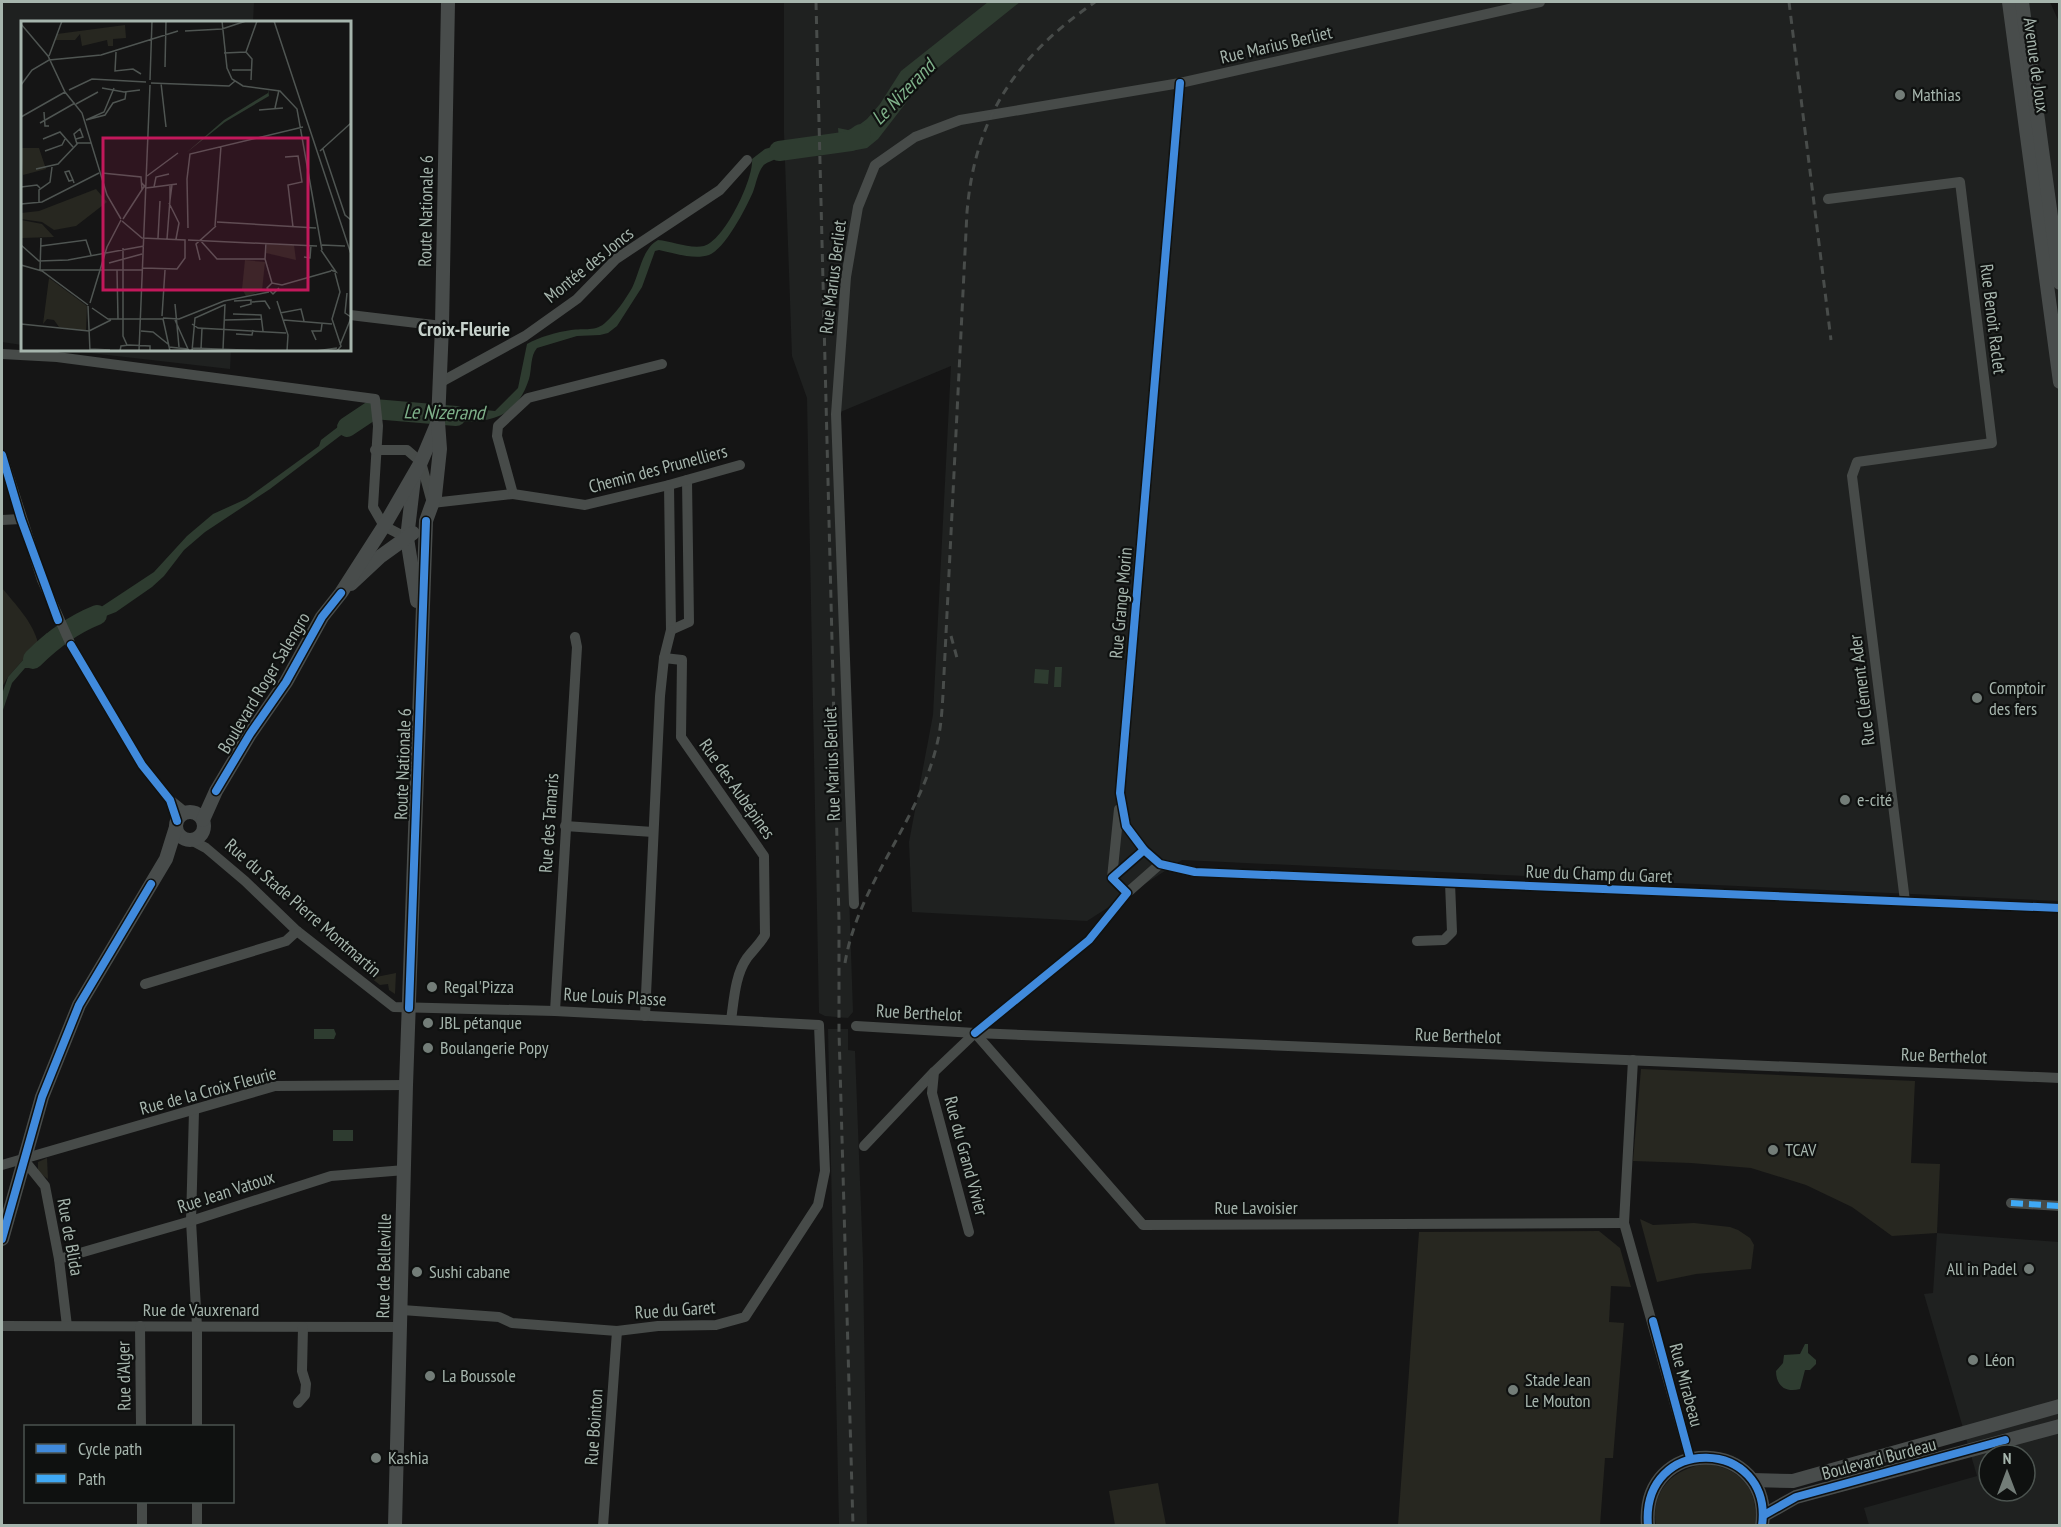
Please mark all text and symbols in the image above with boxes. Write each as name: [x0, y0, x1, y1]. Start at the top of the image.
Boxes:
street label: Avenue de Joux: [2018, 16, 2055, 114]
street label: Rue Marius Berliet: [1218, 20, 1334, 69]
inset map: [21, 21, 351, 351]
water label: Le Nizerand: [865, 52, 942, 130]
place label: Mathias: [1912, 83, 1961, 106]
marker: Mathias: [1893, 88, 1907, 102]
street label: Route Nationale 6: [413, 155, 438, 267]
street label: Rue Marius Berliet: [814, 219, 851, 335]
street label: Montée des Joncs: [539, 222, 638, 308]
street label: Rue Benoit Raclet: [1975, 263, 2012, 375]
district label: Croix-Fleurie: [418, 316, 510, 342]
water label: Le Nizerand: [403, 398, 487, 426]
street label: Chemin des Prunelliers: [586, 439, 730, 498]
street label: Rue Grange Morin: [1104, 546, 1137, 660]
street label: Boulevard Roger Salengro: [212, 608, 315, 758]
street label: Rue Clément Ader: [1843, 633, 1880, 747]
place label: Comptoir des fers: [1989, 676, 2046, 720]
marker: Comptoir des fers: [1970, 691, 1984, 705]
street label: Rue Marius Berliet: [818, 706, 845, 822]
street label: Route Nationale 6: [389, 708, 416, 820]
street label: Rue des Aubépines: [694, 734, 780, 843]
street label: Rue des Tamaris: [534, 772, 563, 874]
place label: e-cité: [1857, 788, 1892, 811]
marker: e-cité: [1838, 793, 1852, 807]
street label: Rue du Stade Pierre Montmartin: [220, 833, 386, 982]
street label: Rue du Champ du Garet: [1525, 859, 1673, 888]
place label: Regal'Pizza: [444, 975, 514, 998]
marker: Regal'Pizza: [425, 980, 439, 994]
street label: Rue Louis Plasse: [563, 982, 667, 1011]
street label: Rue Berthelot: [875, 999, 963, 1026]
place label: JBL pétanque: [439, 1011, 522, 1034]
marker: JBL pétanque: [421, 1016, 435, 1030]
street label: Rue Berthelot: [1415, 1023, 1502, 1048]
place label: Boulangerie Popy: [440, 1036, 549, 1059]
marker: Boulangerie Popy: [421, 1041, 435, 1055]
street label: Rue Berthelot: [1901, 1043, 1988, 1068]
street label: Rue de la Croix Fleurie: [137, 1061, 279, 1120]
street label: Rue du Grand Vivier: [939, 1094, 993, 1218]
place label: TCAV: [1785, 1138, 1817, 1161]
marker: TCAV: [1766, 1143, 1780, 1157]
street label: Rue Jean Vatoux: [174, 1165, 278, 1218]
street label: Rue de Blida: [52, 1196, 89, 1277]
street label: Rue Lavoisier: [1214, 1196, 1298, 1219]
street label: Rue de Belleville: [371, 1213, 396, 1319]
place label: All in Padel: [1946, 1257, 2018, 1280]
place label: Sushi cabane: [429, 1260, 510, 1283]
marker: All in Padel: [2022, 1262, 2036, 1276]
marker: Sushi cabane: [410, 1265, 424, 1279]
street label: Rue du Garet: [634, 1295, 716, 1324]
street label: Rue de Vauxrenard: [143, 1298, 259, 1321]
street label: Rue d'Alger: [111, 1341, 136, 1411]
street label: Rue Mirabeau: [1664, 1341, 1709, 1429]
place label: Léon: [1985, 1348, 2015, 1371]
marker: Léon: [1966, 1353, 1980, 1367]
place label: La Boussole: [442, 1364, 516, 1387]
place label: Stade Jean Le Mouton: [1525, 1368, 1591, 1412]
marker: La Boussole: [423, 1369, 437, 1383]
marker: Stade Jean Le Mouton: [1506, 1383, 1520, 1397]
street label: Rue Bointon: [579, 1388, 608, 1466]
legend: [24, 1425, 234, 1503]
street label: Boulevard Burdeau: [1819, 1432, 1939, 1485]
text: Cycle path: [78, 1437, 142, 1460]
north arrow: [1977, 1443, 2037, 1503]
place label: Kashia: [388, 1446, 429, 1469]
text: N: [2003, 1448, 2011, 1468]
marker: Kashia: [369, 1451, 383, 1465]
text: Path: [78, 1467, 106, 1490]

